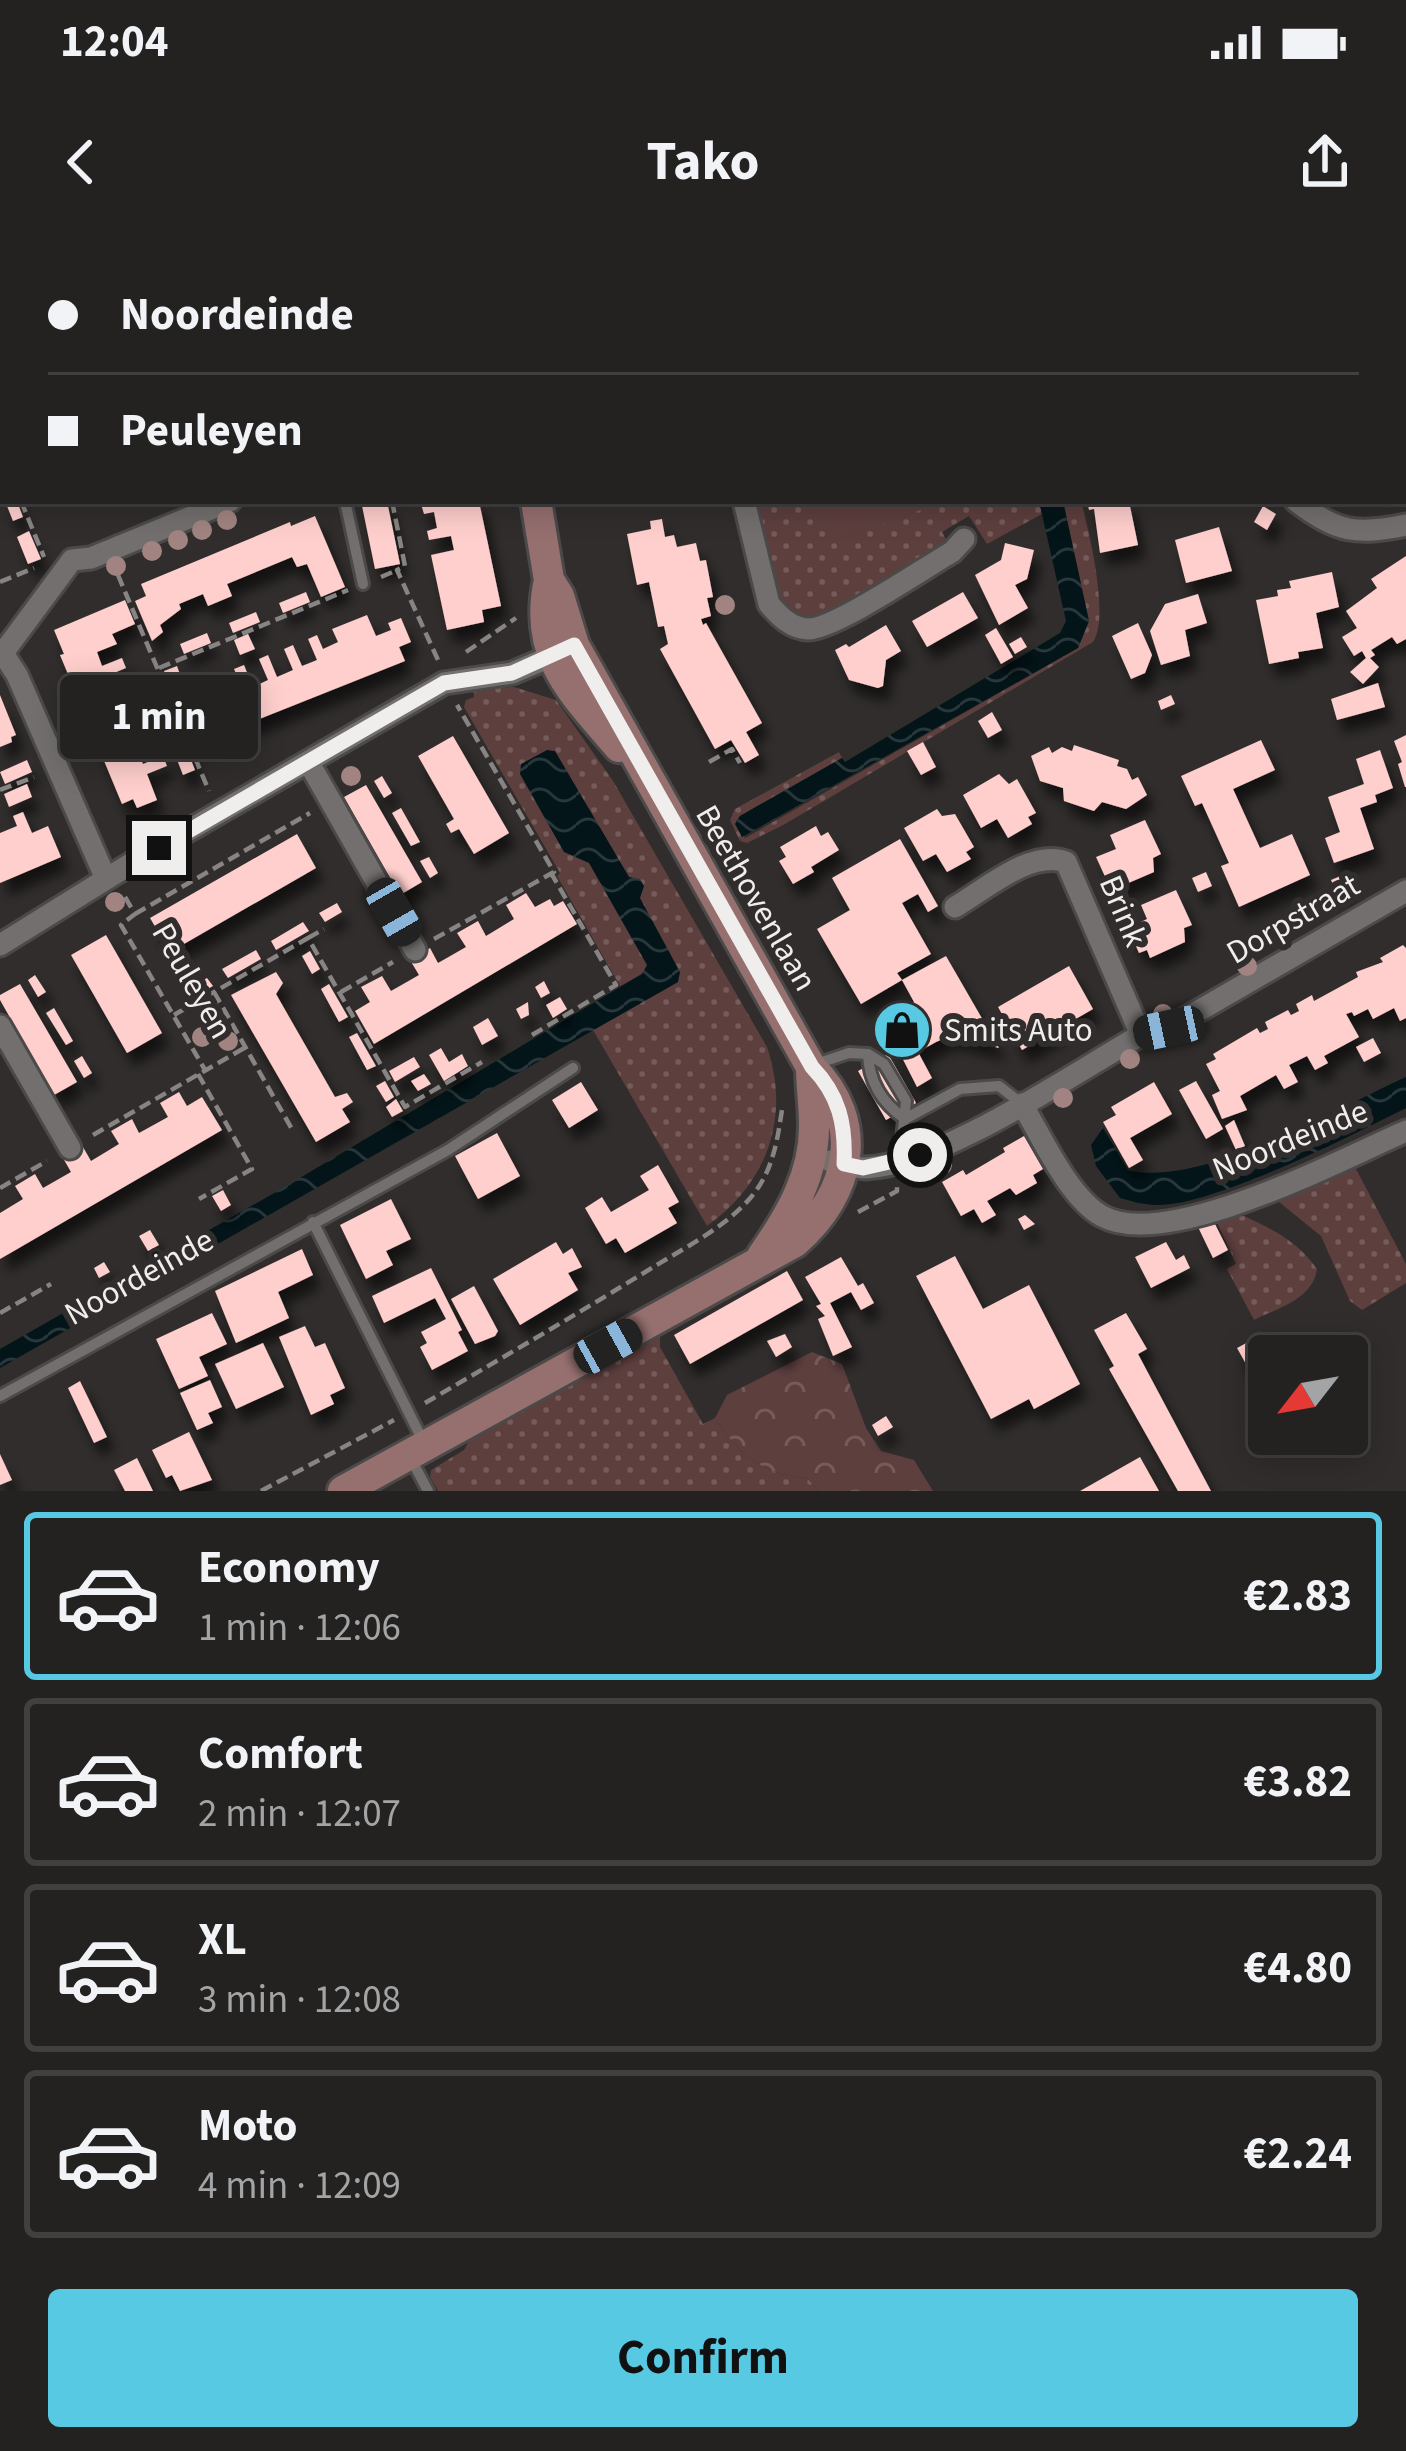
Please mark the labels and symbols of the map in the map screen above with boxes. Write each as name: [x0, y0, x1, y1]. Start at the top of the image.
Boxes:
callout: 1 min: [60, 674, 258, 758]
street label: Beethovenlaan: [684, 796, 828, 1000]
route end: [132, 821, 186, 875]
street label: Dorpstraat: [1218, 862, 1368, 976]
street label: Brink: [1087, 868, 1159, 955]
car: [360, 872, 428, 952]
street label: Peuleyen: [140, 914, 244, 1048]
shop icon: Smits Auto: [871, 999, 933, 1061]
car: [1130, 1003, 1208, 1053]
place label: Smits Auto: [944, 1007, 1093, 1054]
street label: Noordeinde: [1205, 1088, 1375, 1192]
route start: [893, 1128, 947, 1182]
street label: Noordeinde: [56, 1217, 222, 1337]
car: [568, 1313, 648, 1379]
north arrow: [1248, 1335, 1368, 1455]

